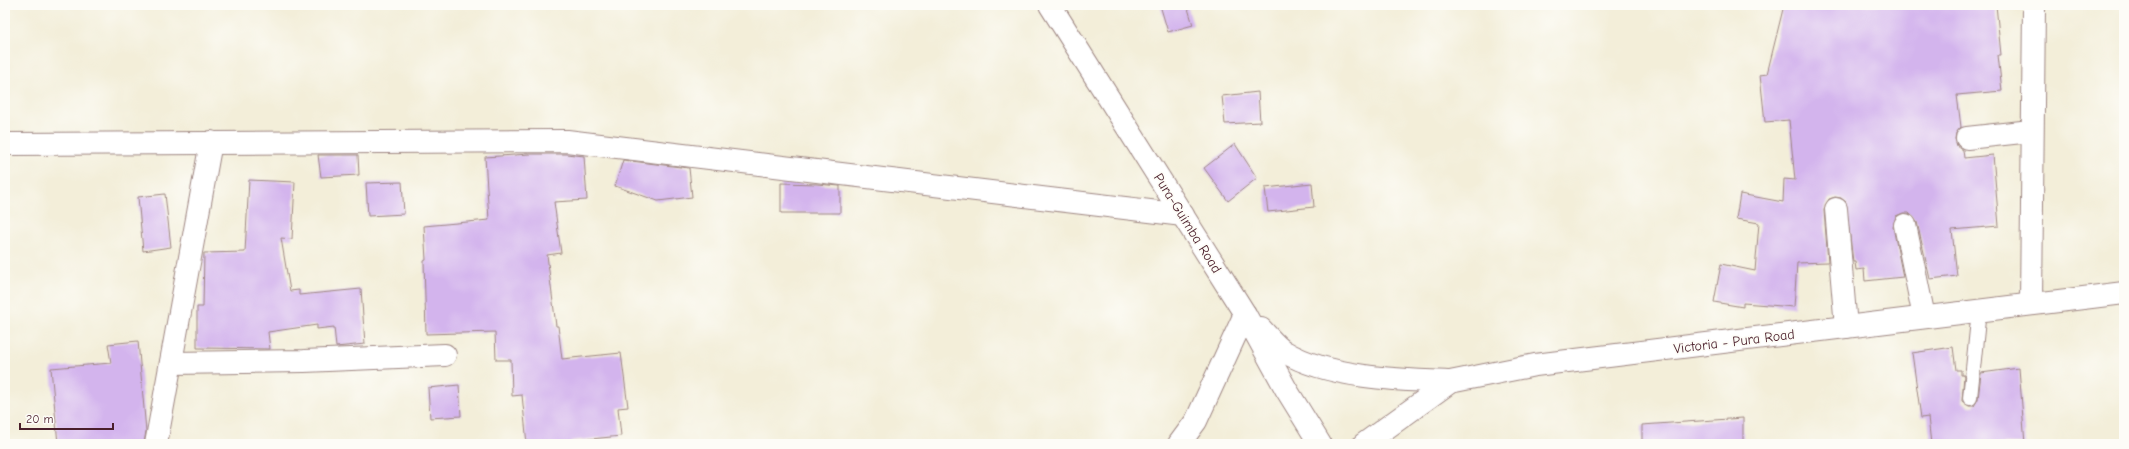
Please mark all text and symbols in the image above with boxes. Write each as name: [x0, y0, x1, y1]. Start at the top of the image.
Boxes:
street label: Pura-Guimba Road: [1150, 170, 1225, 276]
street label: Victoria - Pura Road: [1673, 326, 1796, 357]
scale bar: [20, 405, 113, 431]
text: 20 m: [26, 412, 54, 426]

